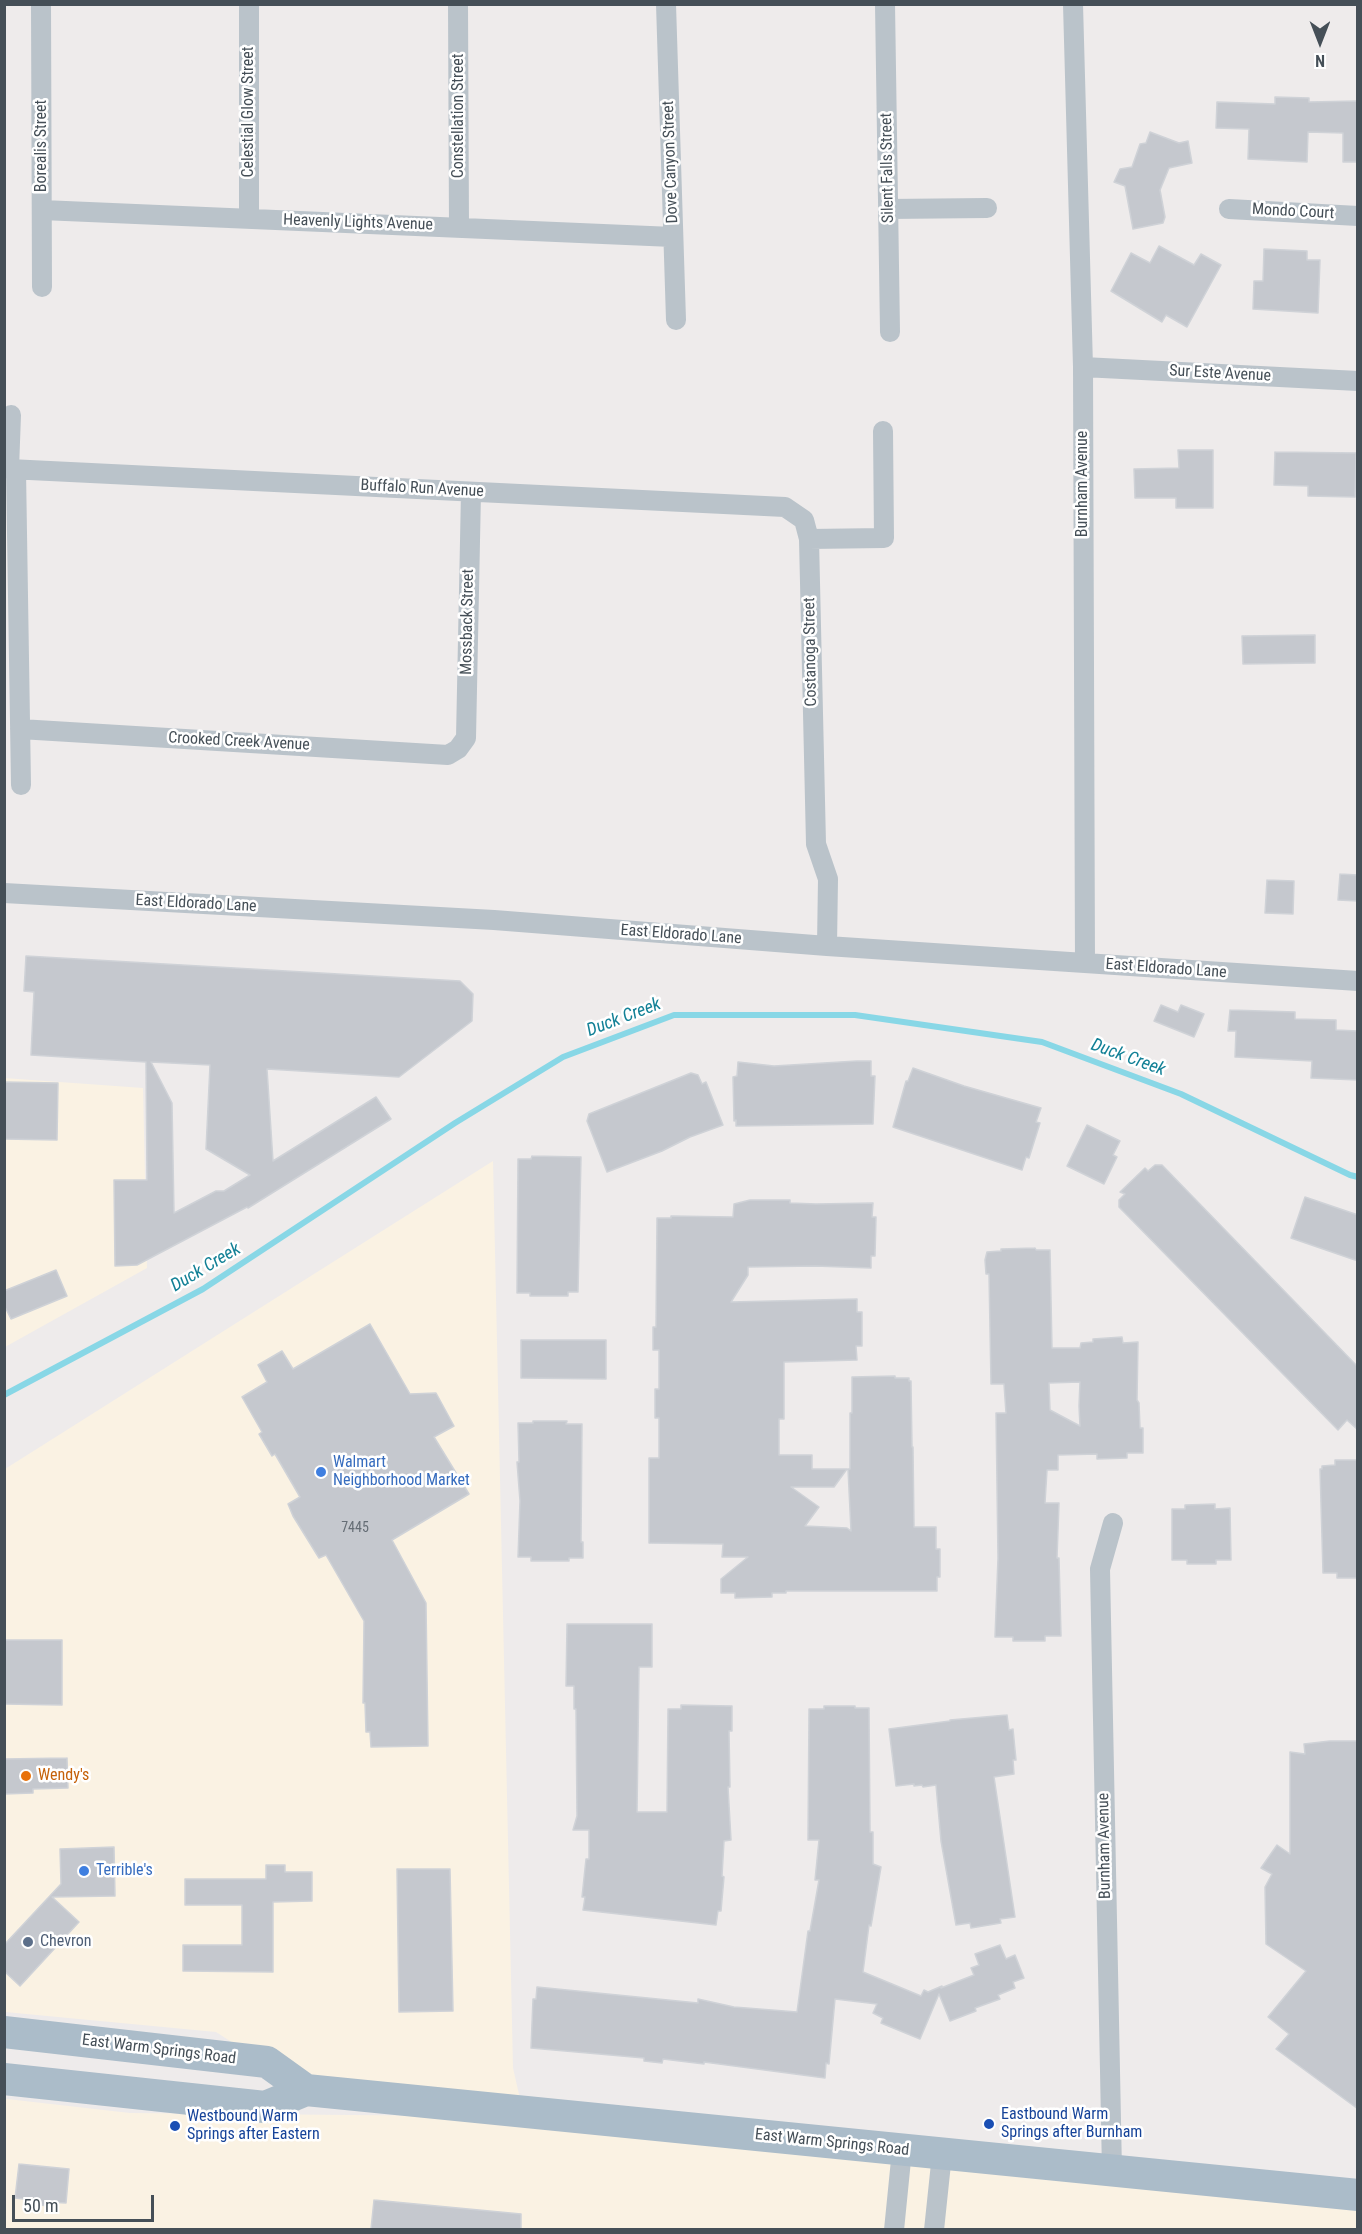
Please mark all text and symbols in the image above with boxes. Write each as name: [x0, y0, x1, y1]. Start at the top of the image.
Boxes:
north arrow: [1290, 12, 1350, 72]
street label: Celestial Glow Street: [239, 46, 259, 178]
text: N: [1315, 51, 1325, 70]
street label: Constellation Street: [449, 54, 469, 178]
street label: Borealis Street: [32, 100, 52, 192]
street label: Dove Canyon Street: [659, 100, 683, 224]
street label: Silent Falls Street: [877, 113, 899, 223]
street label: Mondo Court: [1251, 200, 1335, 224]
street label: Heavenly Lights Avenue: [283, 211, 433, 235]
street label: Sur Este Avenue: [1169, 362, 1271, 386]
street label: Burnham Avenue: [1073, 431, 1093, 537]
street label: Buffalo Run Avenue: [360, 476, 484, 502]
street label: Mossback Street: [457, 569, 479, 675]
street label: Costanoga Street: [800, 597, 822, 707]
street label: Crooked Creek Avenue: [168, 729, 310, 755]
street label: East Eldorado Lane: [135, 891, 257, 917]
street label: East Eldorado Lane: [620, 921, 742, 949]
street label: East Eldorado Lane: [1105, 955, 1227, 983]
water label: Duck Creek: [584, 994, 664, 1042]
water label: Duck Creek: [1088, 1035, 1168, 1081]
water label: Duck Creek: [167, 1239, 245, 1297]
place label: Walmart Neighborhood Market: [333, 1453, 470, 1491]
marker: Walmart Neighborhood Market: [314, 1465, 328, 1479]
house number: 7445: [341, 1520, 369, 1536]
place label: Wendy's: [38, 1766, 89, 1786]
marker: Wendy's: [19, 1769, 33, 1783]
street label: Burnham Avenue: [1094, 1793, 1116, 1899]
place label: Terrible's: [96, 1861, 153, 1881]
marker: Terrible's: [77, 1864, 91, 1878]
place label: Chevron: [40, 1932, 92, 1952]
marker: Chevron: [21, 1935, 35, 1949]
street label: East Warm Springs Road: [81, 2031, 237, 2069]
place label: Eastbound Warm Springs after Burnham: [1001, 2105, 1142, 2143]
place label: Westbound Warm Springs after Eastern: [187, 2107, 320, 2145]
marker: Eastbound Warm Springs after Burnham: [982, 2117, 996, 2131]
marker: Westbound Warm Springs after Eastern: [168, 2119, 182, 2133]
street label: East Warm Springs Road: [754, 2125, 910, 2161]
scale bar: [15, 2183, 158, 2221]
text: 50 m: [23, 2195, 58, 2216]

